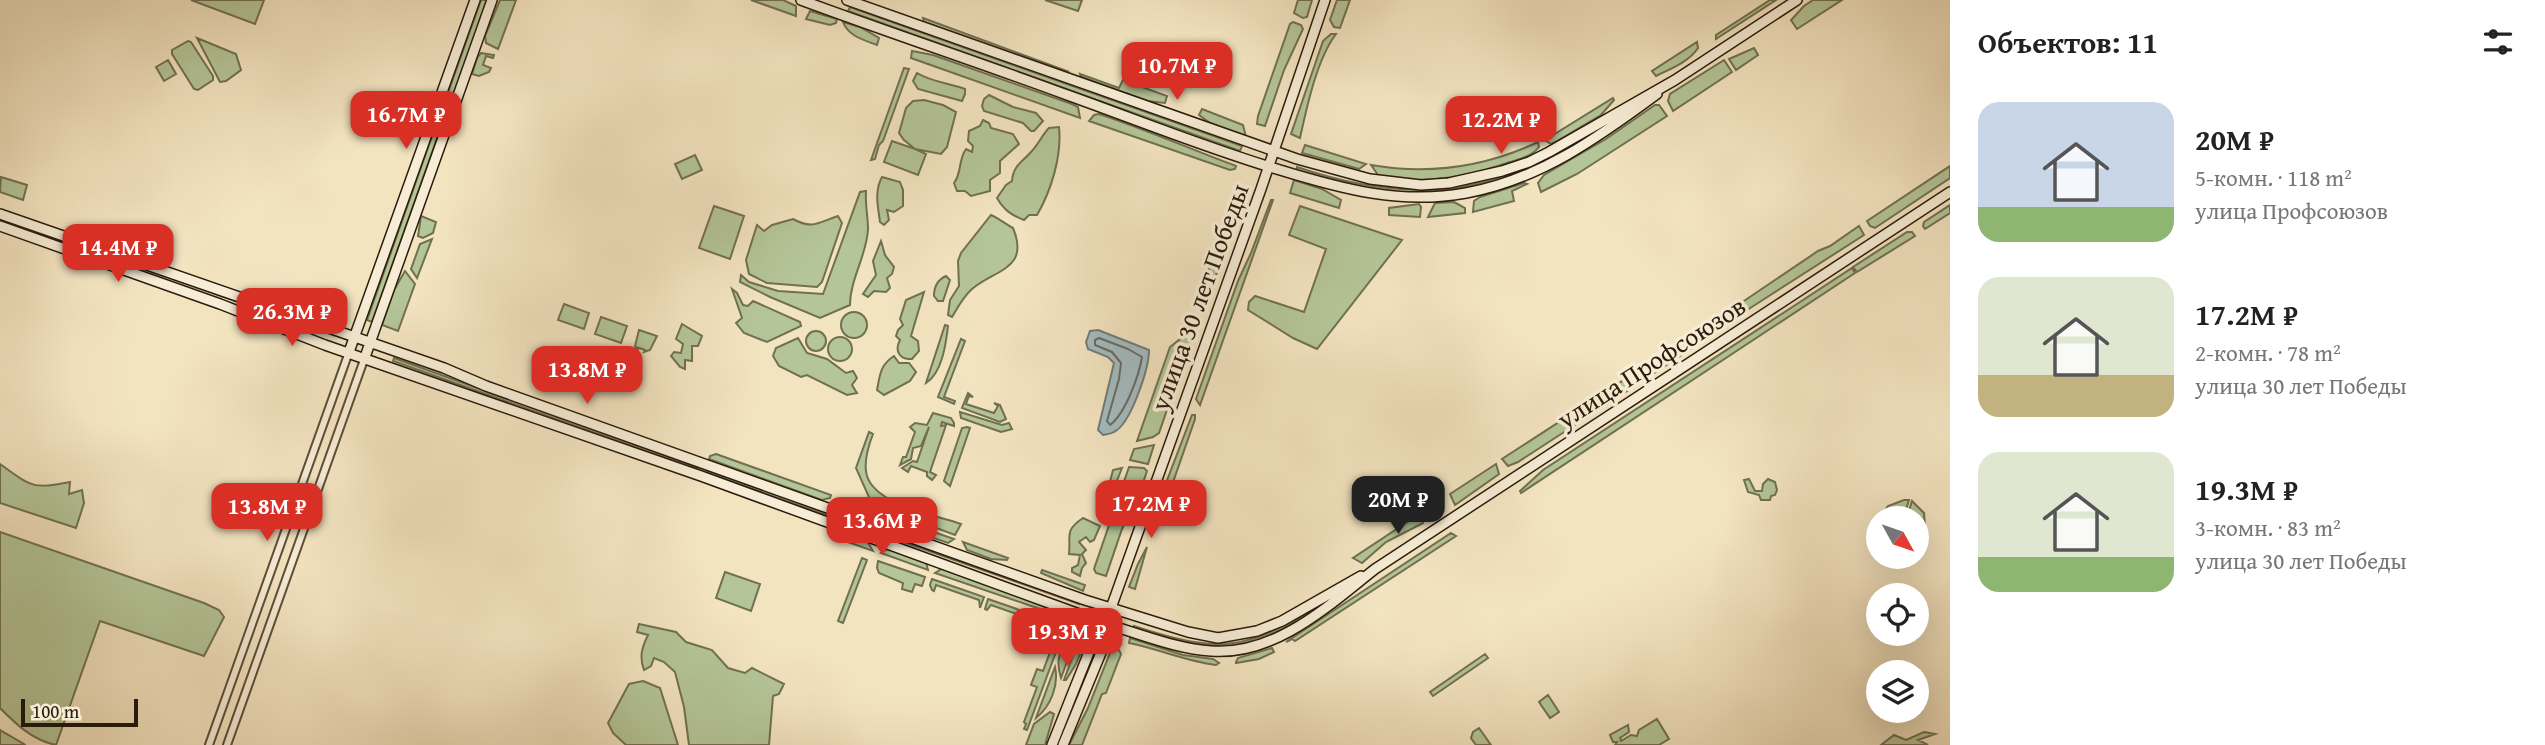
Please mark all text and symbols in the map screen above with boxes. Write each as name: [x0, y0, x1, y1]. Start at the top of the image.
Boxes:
text: Объектов: 11: [1978, 20, 2158, 64]
icon: filters: [2479, 23, 2517, 61]
pin: 10.7M ₽: [1112, 42, 1242, 102]
text: 10.7M ₽: [1137, 48, 1217, 81]
pin: 16.7M ₽: [341, 92, 471, 151]
pin: 12.2M ₽: [1436, 96, 1566, 156]
text: 16.7M ₽: [366, 97, 446, 130]
text: 12.2M ₽: [1461, 102, 1541, 135]
text: 20M ₽: [2195, 117, 2274, 161]
icon: home: [2034, 130, 2118, 214]
text: 5-комн. · 118 m²: [2195, 161, 2352, 194]
street label: улица 30 лет Победы: [1139, 178, 1258, 417]
text: улица Профсоюзов: [2195, 194, 2388, 227]
pin: 14.4M ₽: [53, 224, 183, 284]
text: 14.4M ₽: [78, 230, 158, 263]
street label: улица Профсоюзов: [1548, 286, 1753, 438]
pin: 26.3M ₽: [227, 288, 357, 348]
text: 17.2M ₽: [2195, 292, 2298, 336]
text: 26.3M ₽: [252, 294, 332, 327]
icon: home: [2034, 305, 2118, 389]
text: 2-комн. · 78 m²: [2195, 336, 2341, 369]
pin: 13.8M ₽: [522, 346, 652, 406]
text: 13.8M ₽: [547, 352, 627, 385]
text: улица 30 лет Победы: [2195, 369, 2407, 402]
text: 19.3M ₽: [2195, 467, 2298, 511]
pin: 20M ₽: [1349, 476, 1447, 536]
pin: 17.2M ₽: [1086, 480, 1216, 540]
icon: home: [2034, 480, 2118, 564]
text: 20M ₽: [1368, 482, 1428, 515]
pin: 13.8M ₽: [202, 484, 332, 543]
text: 17.2M ₽: [1111, 486, 1191, 519]
text: 13.8M ₽: [227, 489, 307, 522]
pin: 13.6M ₽: [817, 498, 947, 557]
text: 13.6M ₽: [842, 503, 922, 536]
north arrow: [1866, 506, 1928, 569]
map controls: [1866, 506, 1929, 723]
text: 3-комн. · 83 m²: [2195, 511, 2341, 544]
text: улица 30 лет Победы: [2195, 544, 2407, 577]
button: locate: [1866, 583, 1929, 646]
pin: 19.3M ₽: [1002, 608, 1132, 668]
text: 19.3M ₽: [1027, 614, 1107, 647]
button: layers: [1866, 660, 1929, 723]
scale bar: [21, 696, 138, 728]
text: 100 m: [32, 697, 79, 725]

